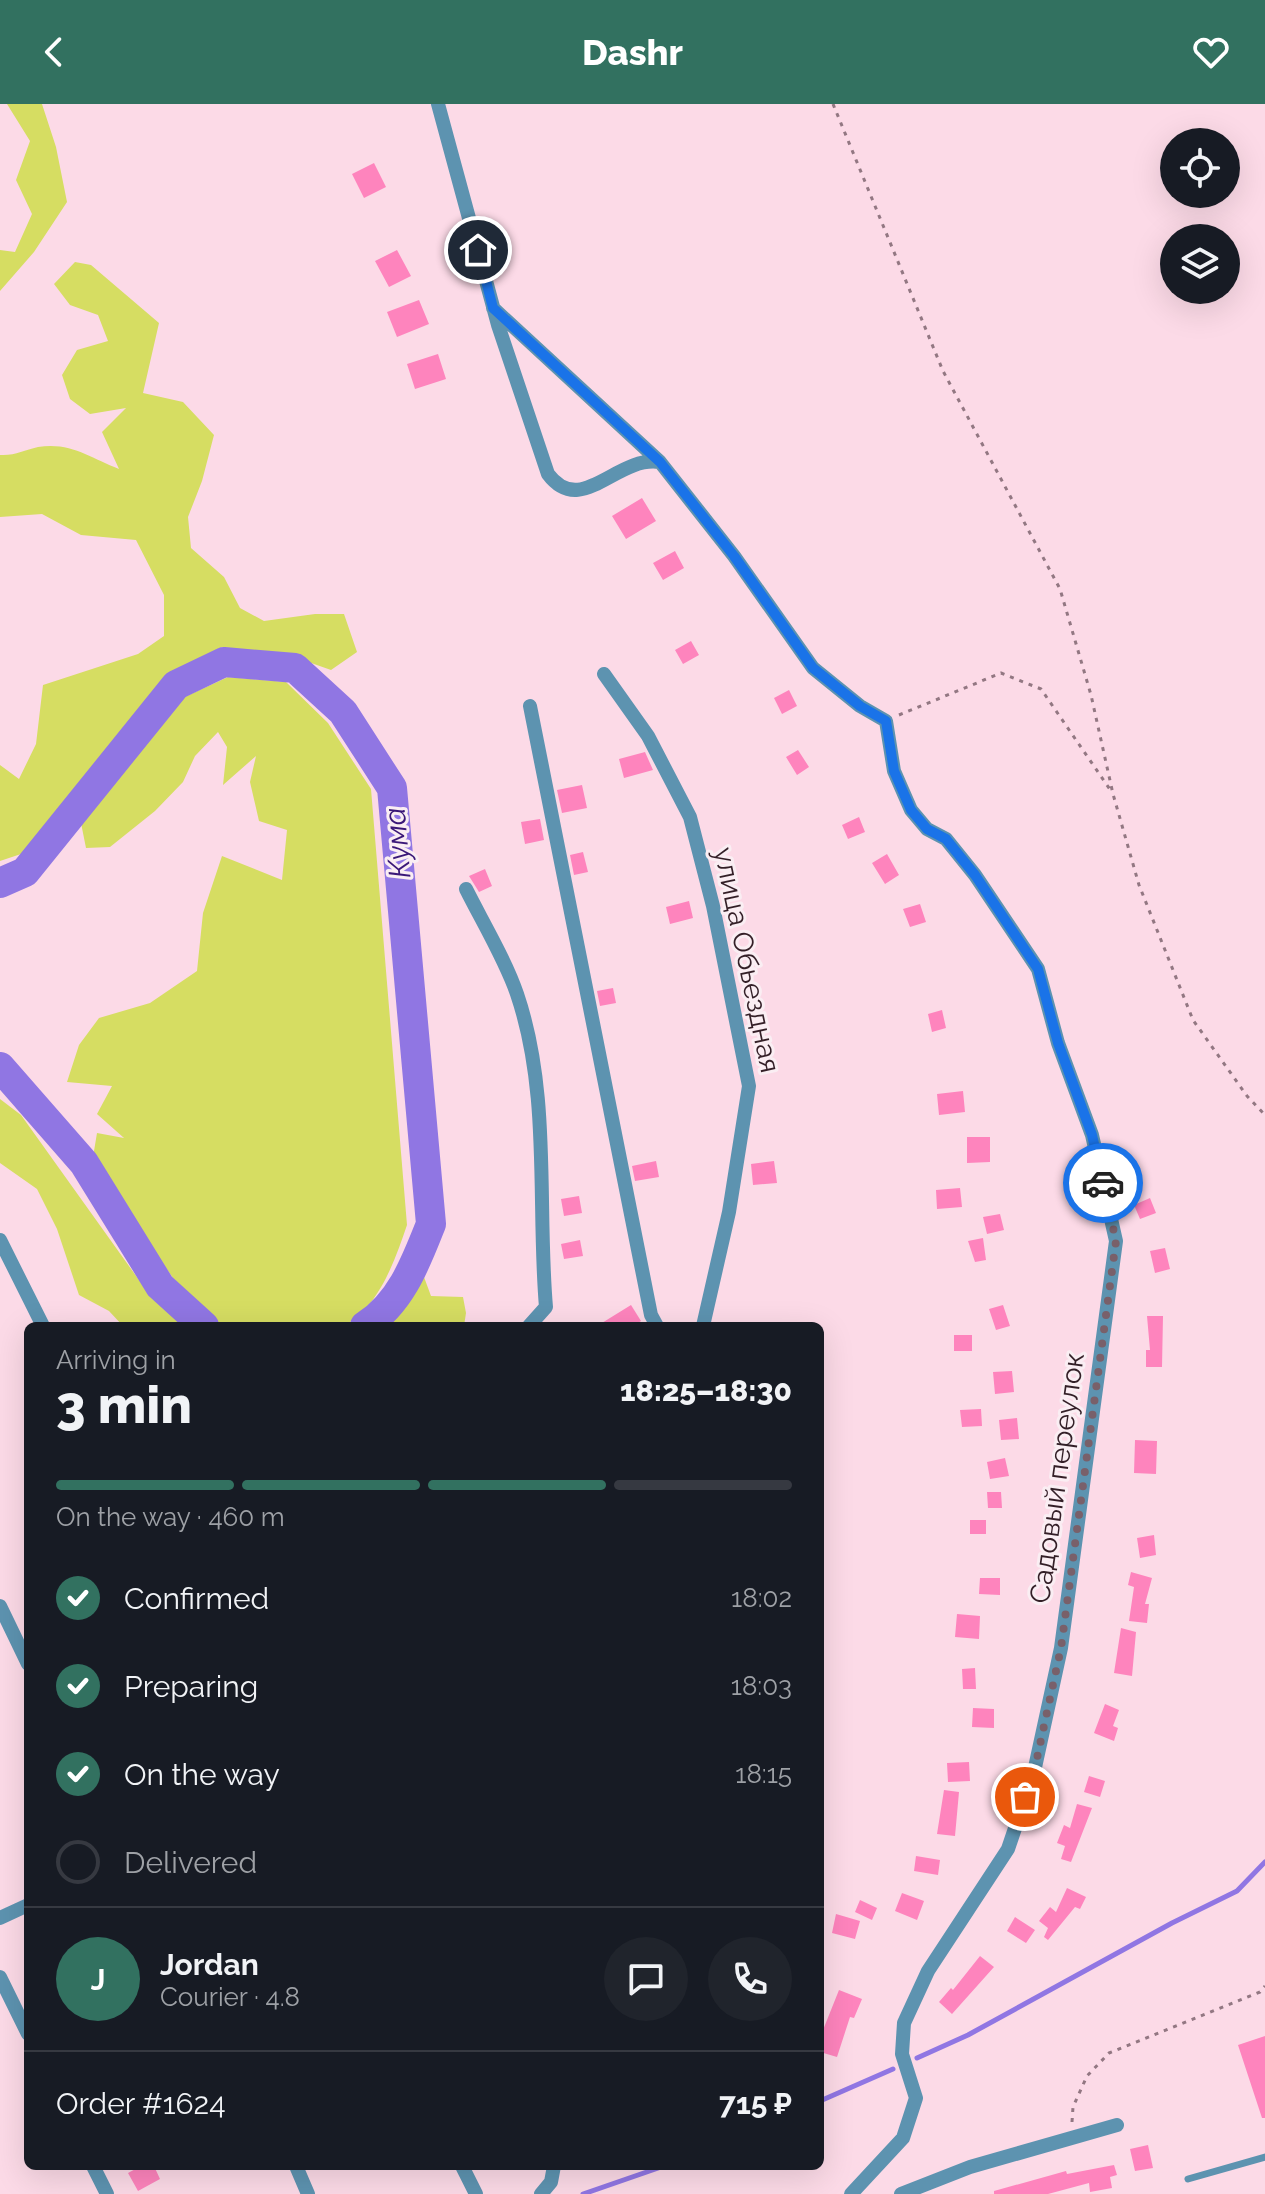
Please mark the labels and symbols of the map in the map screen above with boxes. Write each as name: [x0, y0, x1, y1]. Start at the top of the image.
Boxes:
pin: [444, 216, 512, 284]
water label: Кума: [376, 806, 418, 880]
street label: улица Обьездная: [707, 844, 787, 1076]
courier: [1063, 1143, 1143, 1223]
street label: Садовый переулок: [1023, 1350, 1091, 1606]
pin: [991, 1763, 1059, 1831]

